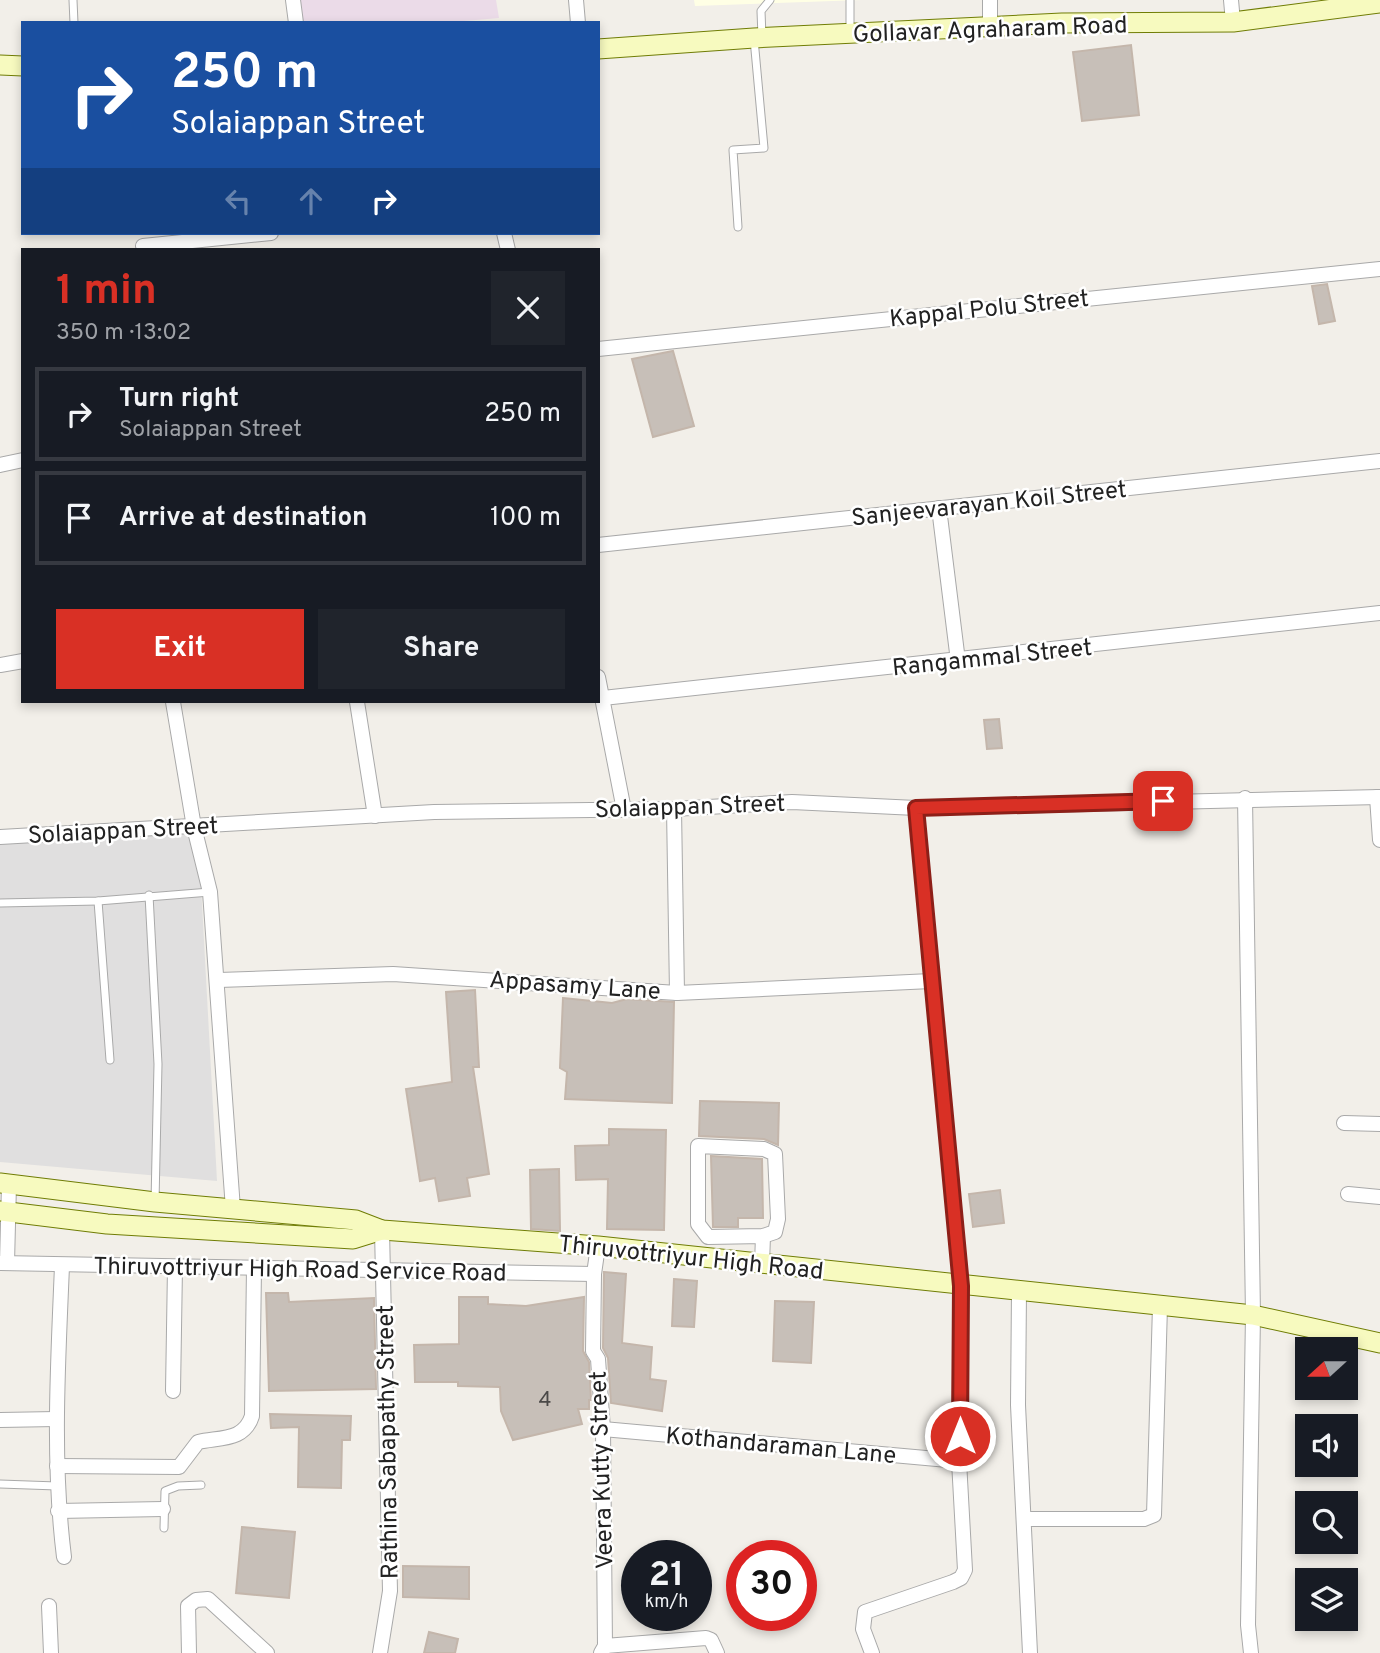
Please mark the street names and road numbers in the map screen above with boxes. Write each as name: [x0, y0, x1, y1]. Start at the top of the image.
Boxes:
street label: Gollavar Agraharam Road: [852, 11, 1128, 51]
street label: Kappal Polu Street: [888, 285, 1090, 335]
street label: Sanjeevarayan Koil Street: [850, 476, 1128, 534]
street label: Rangammal Street: [891, 634, 1094, 684]
street label: Solaiappan Street: [594, 790, 786, 826]
street label: Solaiappan Street: [27, 812, 219, 852]
street label: Appasamy Lane: [488, 966, 662, 1008]
street label: Thiruvottriyur High Road: [557, 1230, 825, 1288]
street label: Thiruvottriyur High Road Service Road: [93, 1252, 507, 1290]
street label: Rathina Sabapathy Street: [372, 1304, 406, 1579]
street label: Veera Kutty Street: [585, 1370, 621, 1569]
street label: Kothandaraman Lane: [664, 1422, 897, 1472]

